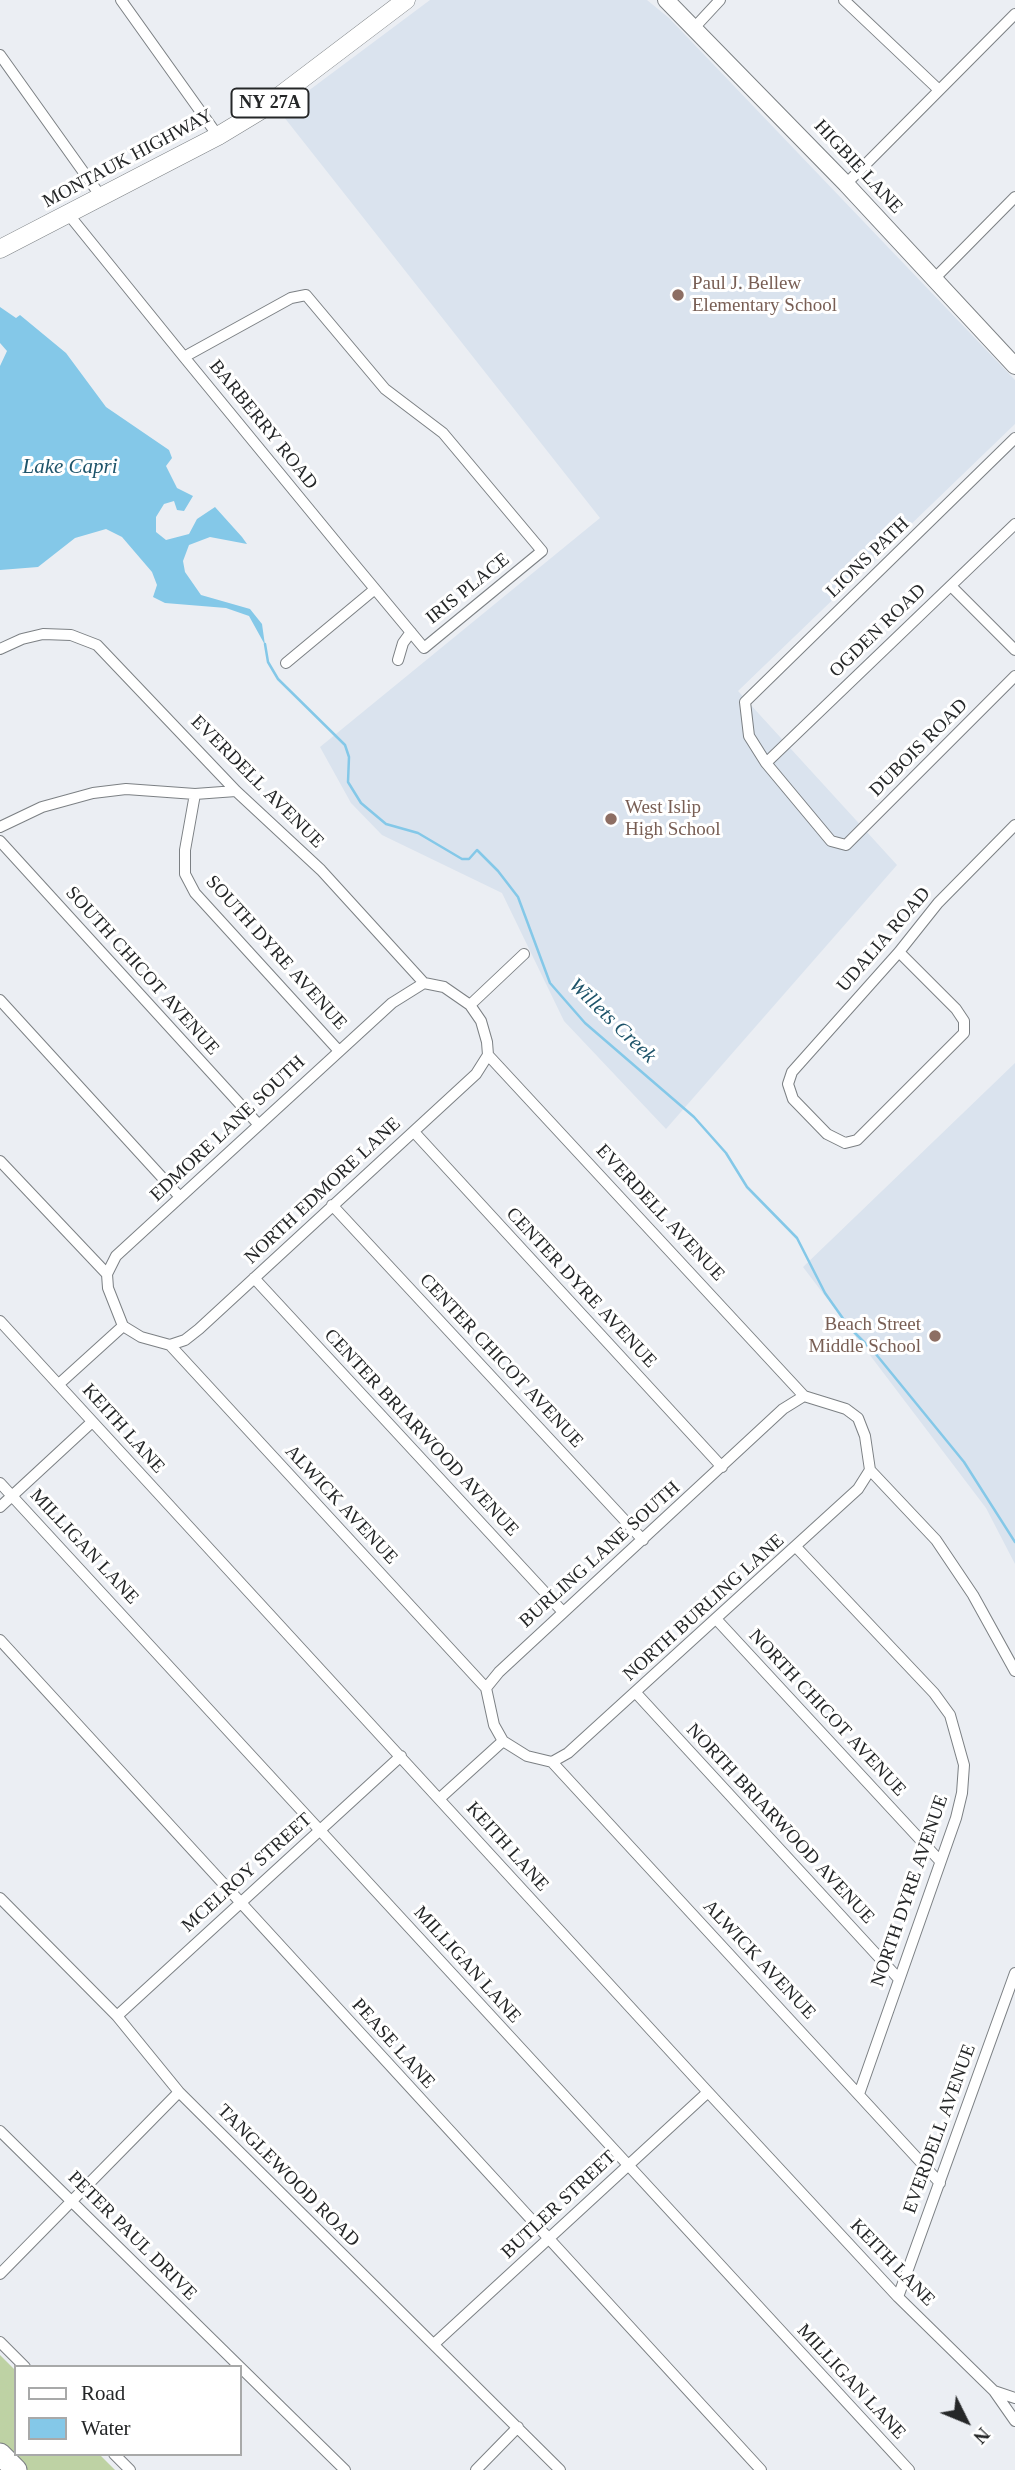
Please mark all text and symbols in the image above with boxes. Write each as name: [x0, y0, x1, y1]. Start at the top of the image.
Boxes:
road number: NY 27A: [232, 88, 308, 118]
street label: MONTAUK HIGHWAY: [39, 104, 217, 214]
street label: HIGBIE LANE: [809, 115, 907, 219]
place label: Paul J. Bellew Elementary School: [692, 273, 837, 317]
marker: Paul J. Bellew Elementary School: [670, 287, 686, 303]
street label: BARBERRY ROAD: [204, 356, 322, 494]
water label: Lake Capri: [22, 454, 118, 480]
street label: LIONS PATH: [822, 513, 914, 603]
street label: IRIS PLACE: [422, 548, 514, 630]
street label: OGDEN ROAD: [825, 579, 931, 683]
street label: DUBOIS ROAD: [865, 694, 973, 802]
street label: EVERDELL AVENUE: [186, 711, 328, 853]
place label: West Islip High School: [625, 797, 721, 841]
marker: West Islip High School: [603, 811, 619, 827]
street label: SOUTH DYRE AVENUE: [201, 871, 351, 1035]
street label: SOUTH CHICOT AVENUE: [60, 882, 224, 1060]
street label: UDALIA ROAD: [832, 883, 936, 997]
water label: Willets Creek: [563, 973, 661, 1069]
street label: EDMORE LANE SOUTH: [146, 1051, 310, 1207]
street label: NORTH EDMORE LANE: [240, 1113, 406, 1269]
street label: EVERDELL AVENUE: [591, 1140, 729, 1286]
street label: CENTER DYRE AVENUE: [501, 1203, 661, 1373]
street label: CENTER CHICOT AVENUE: [414, 1269, 588, 1453]
place label: Beach Street Middle School: [809, 1314, 921, 1358]
street label: CENTER BRIARWOOD AVENUE: [319, 1325, 523, 1541]
marker: Beach Street Middle School: [927, 1328, 943, 1344]
street label: KEITH LANE: [77, 1380, 169, 1478]
street label: ALWICK AVENUE: [280, 1441, 402, 1569]
street label: BURLING LANE SOUTH: [515, 1477, 685, 1633]
street label: MILLIGAN LANE: [25, 1485, 143, 1609]
street label: NORTH BURLING LANE: [619, 1530, 789, 1686]
street label: NORTH CHICOT AVENUE: [744, 1625, 910, 1801]
street label: NORTH BRIARWOOD AVENUE: [681, 1719, 879, 1929]
street label: NORTH DYRE AVENUE: [866, 1792, 954, 1990]
street label: KEITH LANE: [461, 1798, 553, 1896]
street label: MCELROY STREET: [177, 1809, 317, 1937]
street label: ALWICK AVENUE: [698, 1896, 820, 2024]
street label: MILLIGAN LANE: [409, 1902, 525, 2028]
street label: PEASE LANE: [347, 1994, 439, 2094]
street label: EVERDELL AVENUE: [899, 2041, 981, 2217]
street label: TANGLEWOOD ROAD: [212, 2100, 364, 2252]
street label: BUTLER STREET: [497, 2146, 621, 2264]
street label: PETER PAUL DRIVE: [63, 2167, 201, 2305]
street label: KEITH LANE: [845, 2215, 939, 2311]
street label: MILLIGAN LANE: [792, 2320, 910, 2444]
legend: [14, 2365, 242, 2456]
text: Road: [81, 2381, 125, 2405]
north arrow: [931, 2386, 1001, 2456]
text: Water: [81, 2416, 131, 2440]
text: N: [969, 2423, 994, 2448]

